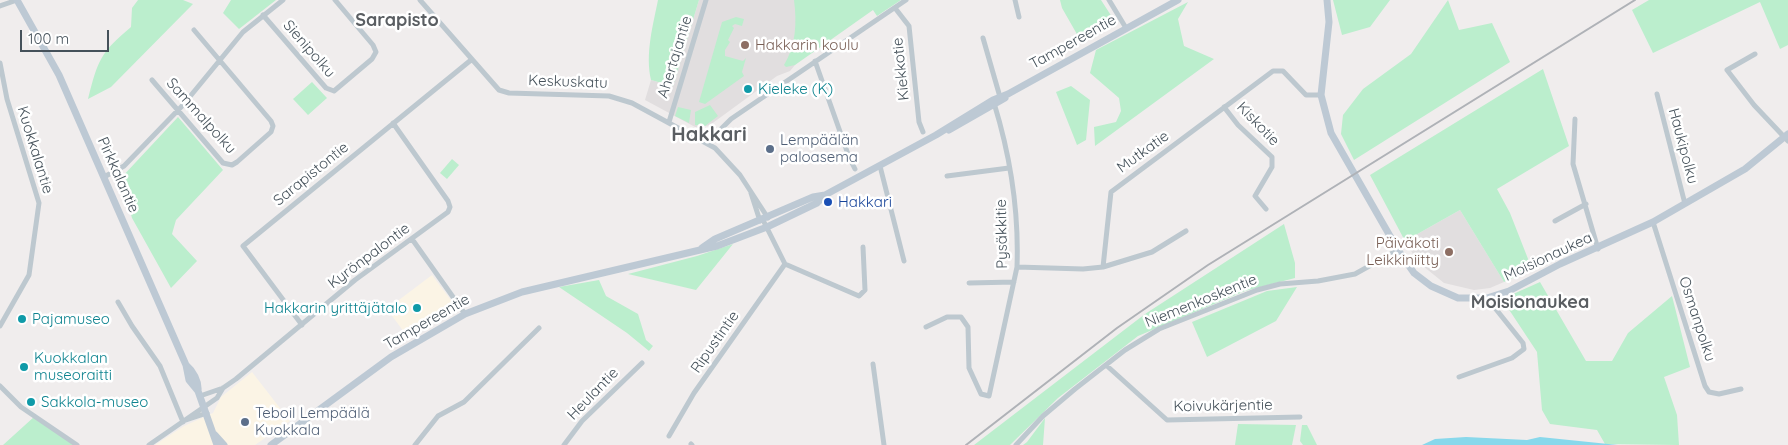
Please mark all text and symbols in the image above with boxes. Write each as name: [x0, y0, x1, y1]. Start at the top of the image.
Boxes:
district label: Sarapisto: [355, 10, 439, 32]
street label: Tampereentie: [1027, 11, 1119, 73]
street label: Ahertajantie: [654, 14, 696, 100]
street label: Sienipolku: [279, 17, 339, 81]
scale bar: [22, 20, 111, 52]
text: 100 m: [28, 29, 69, 48]
place label: Hakkarin koulu: [755, 36, 859, 54]
street label: Kiekkotie: [889, 37, 913, 101]
marker: Hakkarin koulu: [739, 39, 751, 51]
street label: Keskuskatu: [528, 72, 608, 92]
street label: Sammalpolku: [162, 74, 240, 158]
place label: Kieleke (K): [758, 80, 833, 98]
marker: Kieleke (K): [742, 83, 754, 95]
street label: Kiskotie: [1233, 98, 1283, 150]
street label: Kuokkalantie: [13, 104, 57, 196]
street label: Haukipolku: [1664, 106, 1702, 186]
district label: Hakkari: [671, 123, 747, 147]
street label: Mutkatie: [1114, 127, 1172, 177]
place label: Lempäälän paloasema: [780, 131, 859, 166]
street label: Pirkkalantie: [93, 134, 143, 216]
street label: Sarapistontie: [270, 138, 352, 210]
marker: Lempäälän paloasema: [764, 143, 776, 155]
place label: Hakkari: [838, 193, 892, 211]
marker: Hakkari: [822, 196, 834, 208]
street label: Pysäkkitie: [992, 199, 1012, 269]
street label: Kyrönpalontie: [325, 219, 413, 293]
street label: Moisionaukea: [1501, 229, 1595, 285]
place label: Päiväkoti Leikkiniitty: [1366, 234, 1439, 269]
marker: Päiväkoti Leikkiniitty: [1443, 246, 1455, 258]
street label: Niemenkoskentie: [1143, 270, 1259, 332]
street label: Osmanpolku: [1675, 274, 1719, 364]
street label: Tampereentie: [381, 290, 473, 354]
district label: Moisionaukea: [1471, 292, 1589, 314]
place label: Hakkarin yrittäjätalo: [264, 299, 407, 317]
marker: Hakkarin yrittäjätalo: [411, 302, 423, 314]
street label: Ripustintie: [687, 307, 743, 377]
place label: Pajamuseo: [32, 310, 110, 328]
marker: Pajamuseo: [16, 313, 28, 325]
place label: Kuokkalan museoraitti: [34, 349, 112, 384]
marker: Kuokkalan museoraitti: [18, 361, 30, 373]
street label: Heulantie: [564, 364, 622, 424]
place label: Sakkola-museo: [41, 393, 148, 411]
marker: Sakkola-museo: [25, 396, 37, 408]
street label: Koivukärjentie: [1173, 396, 1273, 416]
place label: Teboil Lempäälä Kuokkala: [255, 404, 370, 439]
marker: Teboil Lempäälä Kuokkala: [239, 416, 251, 428]

